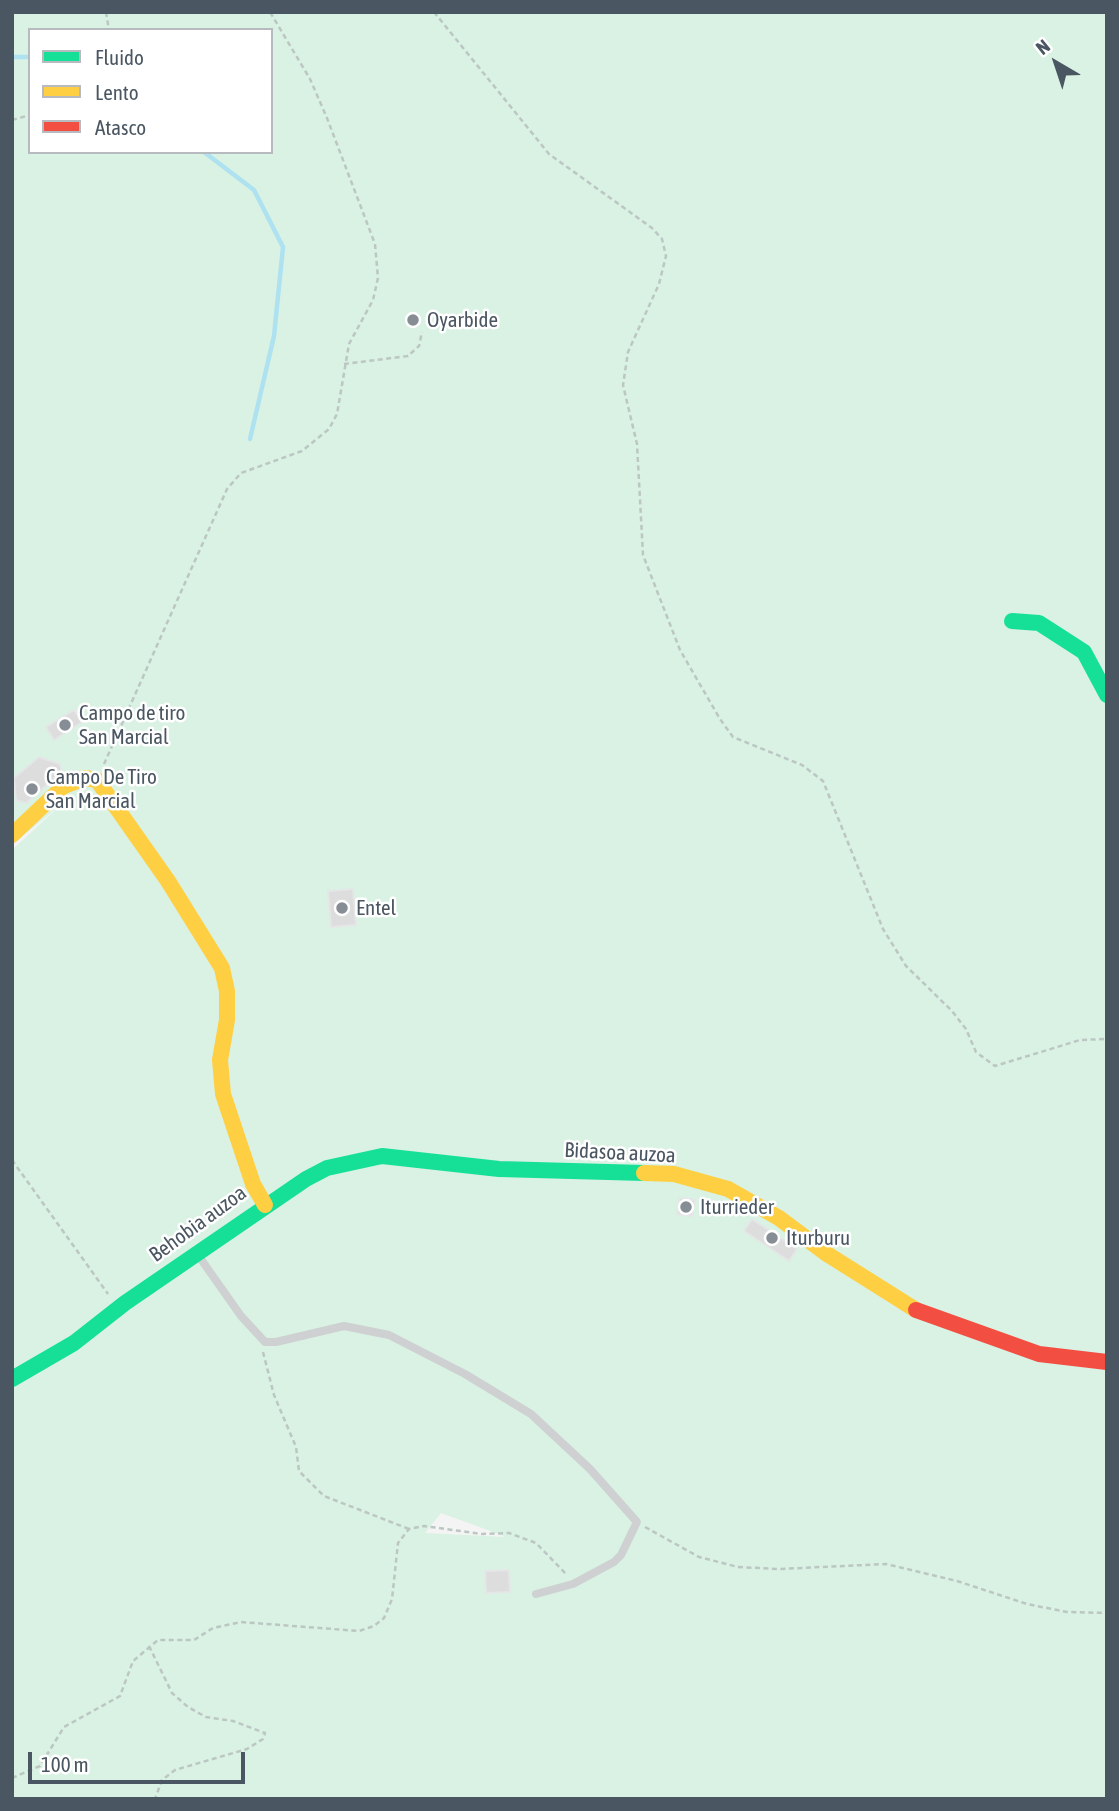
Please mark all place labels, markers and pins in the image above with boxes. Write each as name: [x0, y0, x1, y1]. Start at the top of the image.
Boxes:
place label: Oyarbide: [427, 307, 498, 333]
marker: Oyarbide: [405, 312, 421, 328]
place label: Campo de tiro San Marcial: [79, 700, 185, 750]
marker: Campo de tiro San Marcial: [57, 717, 73, 733]
place label: Campo De Tiro San Marcial: [46, 764, 157, 814]
marker: Campo De Tiro San Marcial: [24, 781, 40, 797]
place label: Entel: [356, 895, 396, 921]
marker: Entel: [334, 900, 350, 916]
place label: Iturrieder: [700, 1194, 774, 1220]
marker: Iturrieder: [678, 1199, 694, 1215]
place label: Iturburu: [786, 1225, 850, 1251]
marker: Iturburu: [764, 1230, 780, 1246]

